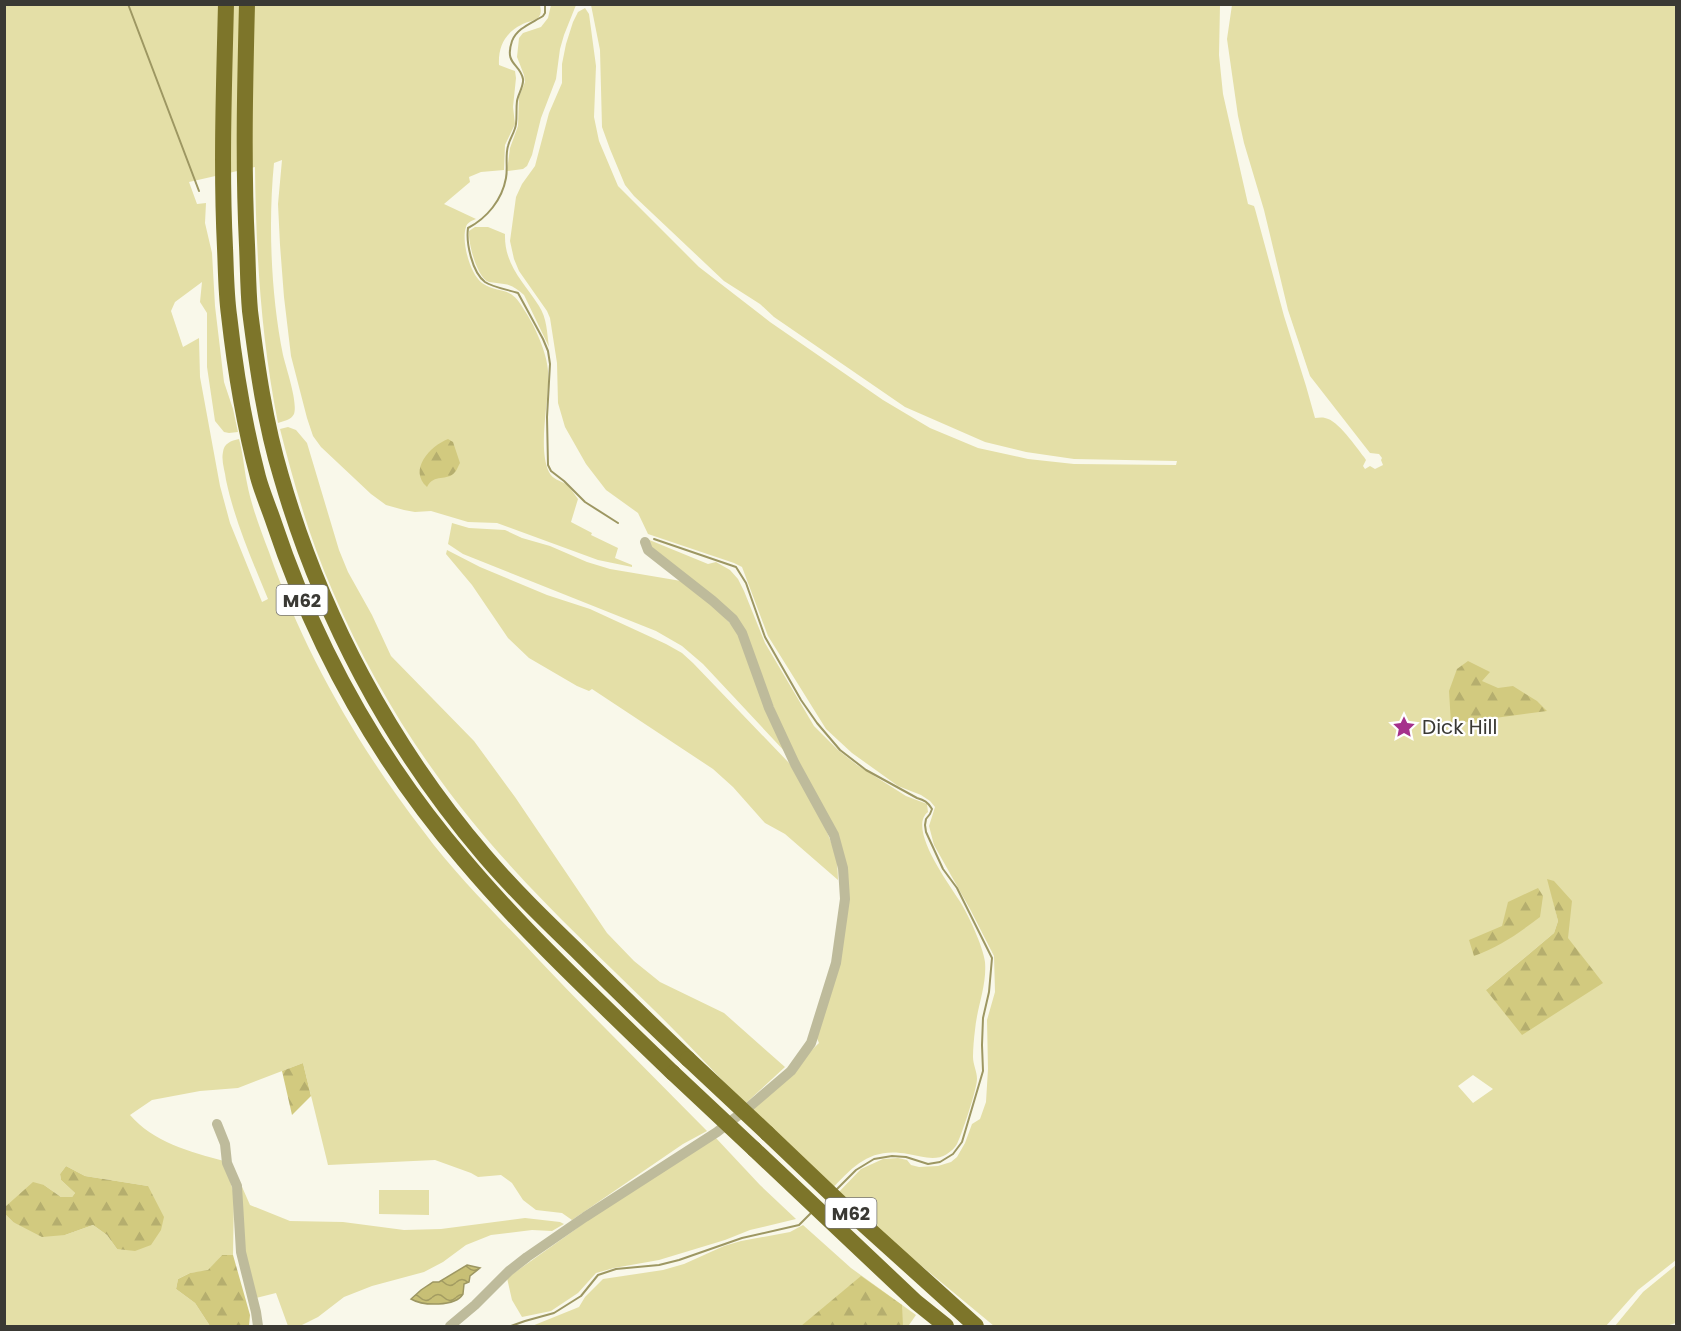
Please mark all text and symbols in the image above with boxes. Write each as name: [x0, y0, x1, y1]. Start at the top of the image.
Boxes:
road number: M62: [276, 585, 328, 615]
place label: Dick Hill: [1422, 713, 1497, 741]
place icon: Dick Hill: [1391, 714, 1417, 740]
road number: M62: [826, 1198, 876, 1228]

